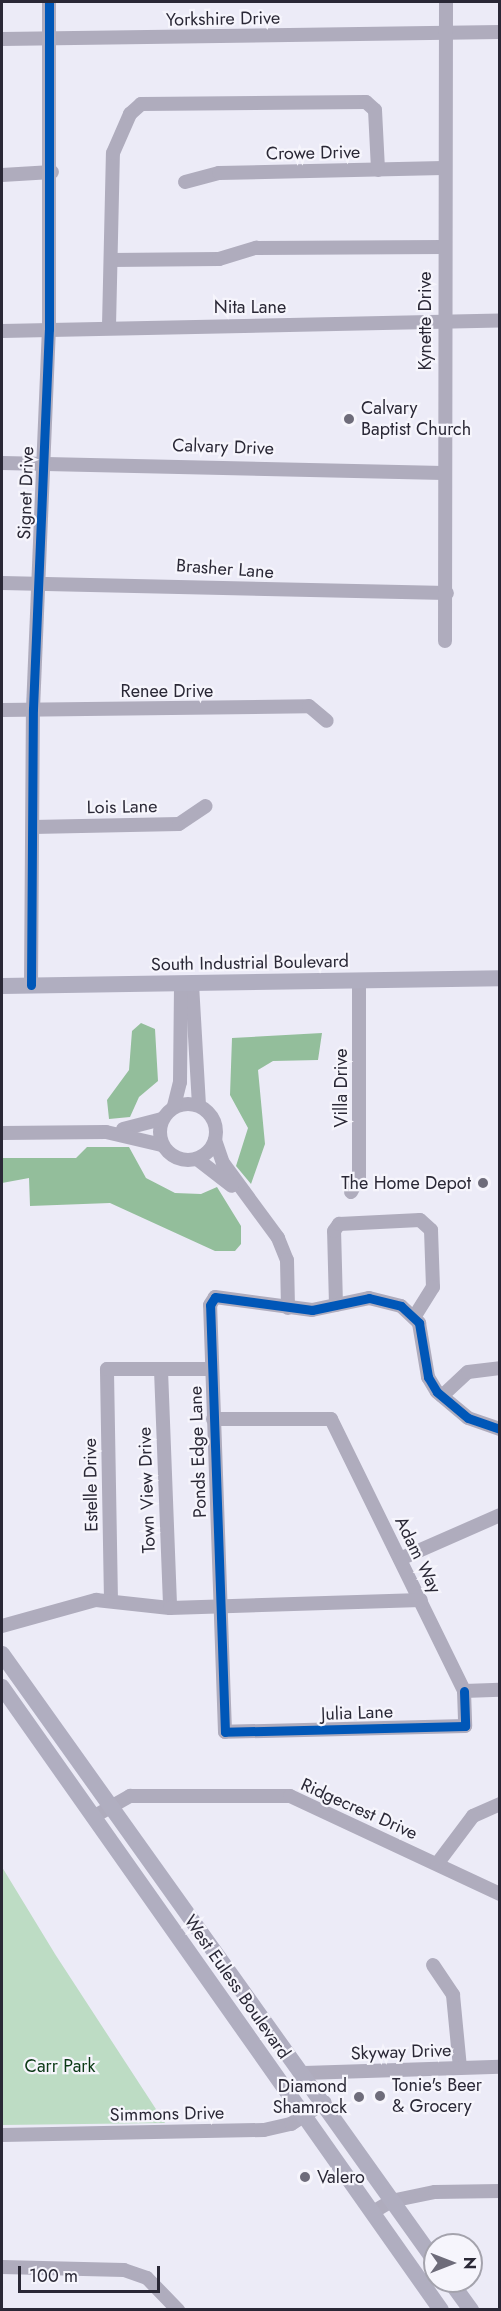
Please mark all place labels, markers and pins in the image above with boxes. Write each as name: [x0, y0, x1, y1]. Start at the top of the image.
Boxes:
place label: Calvary Baptist Church: [361, 398, 471, 440]
marker: Calvary Baptist Church: [342, 412, 356, 426]
place label: The Home Depot: [341, 1172, 471, 1194]
marker: The Home Depot: [476, 1176, 490, 1190]
place label: Tonie's Beer & Grocery: [392, 2075, 482, 2118]
place label: Diamond Shamrock: [273, 2076, 347, 2118]
marker: Tonie's Beer & Grocery: [373, 2089, 387, 2103]
marker: Diamond Shamrock: [352, 2090, 366, 2104]
place label: Valero: [317, 2166, 365, 2188]
marker: Valero: [298, 2170, 312, 2184]

